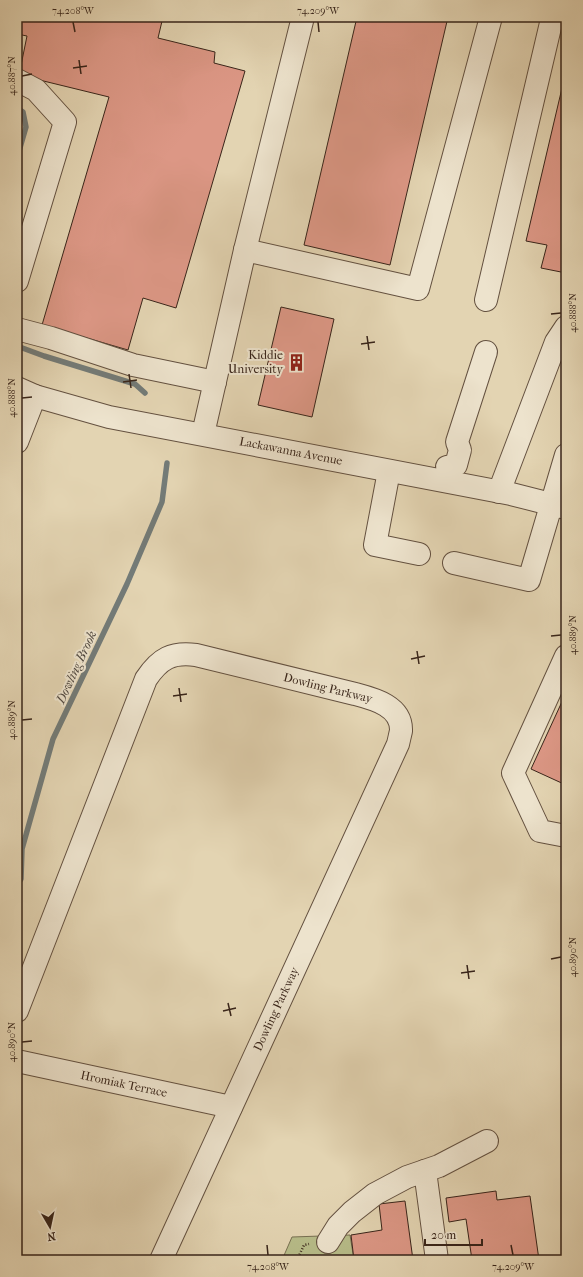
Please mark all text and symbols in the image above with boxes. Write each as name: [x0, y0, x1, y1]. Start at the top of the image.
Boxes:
text: 74.208°W: [52, 5, 95, 17]
text: 74.209°W: [297, 5, 340, 17]
text: 40.887°N: [6, 56, 18, 96]
text: 40.888°N: [567, 293, 579, 333]
place label: Kiddie University: [228, 348, 284, 376]
building icon: Kiddie University: [286, 352, 306, 372]
text: 40.888°N: [6, 378, 18, 418]
street label: Lackawanna Avenue: [238, 434, 344, 468]
text: 40.889°N: [567, 615, 579, 655]
water label: Dowling Brook: [52, 628, 99, 707]
street label: Dowling Parkway: [282, 670, 374, 706]
text: 40.889°N: [6, 700, 18, 740]
text: 40.890°N: [567, 936, 579, 977]
street label: Dowling Parkway: [250, 964, 302, 1053]
text: 40.890°N: [6, 1021, 18, 1062]
street label: Hromiak Terrace: [79, 1068, 169, 1100]
north arrow: [30, 1207, 70, 1247]
scale bar: [425, 1221, 482, 1247]
text: 20 m: [431, 1228, 456, 1242]
text: N: [46, 1229, 57, 1244]
text: 74.208°W: [247, 1261, 290, 1273]
text: 74.209°W: [492, 1261, 535, 1273]

